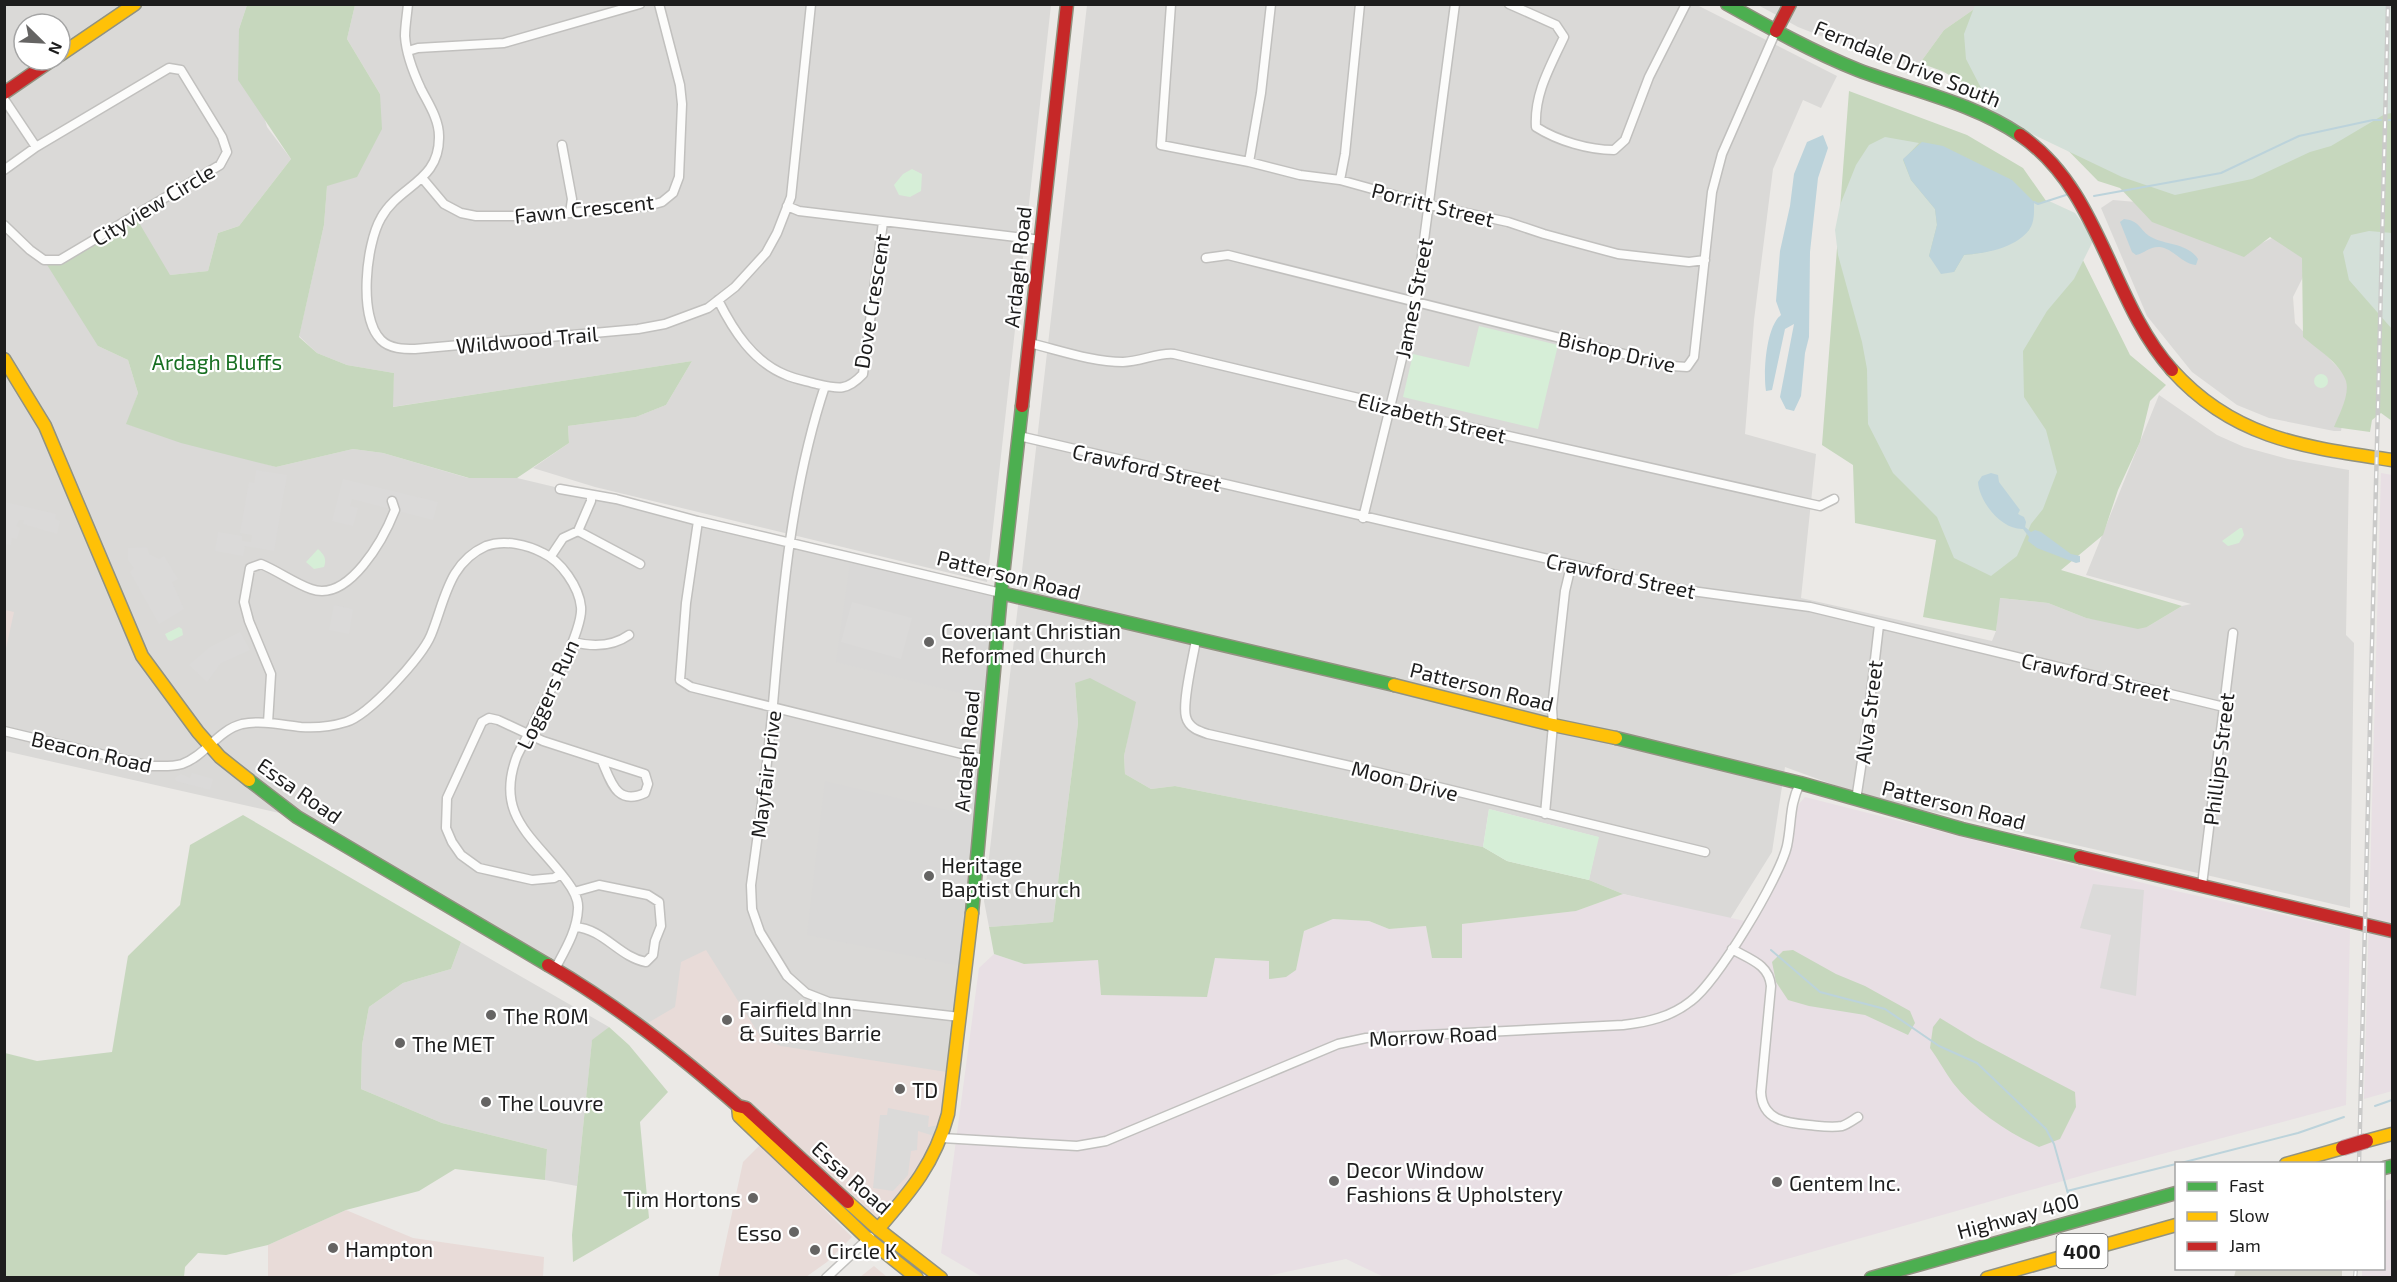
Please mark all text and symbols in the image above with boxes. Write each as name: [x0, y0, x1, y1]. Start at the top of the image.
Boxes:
north arrow: [12, 12, 72, 72]
street label: Ferndale Drive South: [1811, 14, 2005, 112]
text: N: [45, 39, 67, 57]
street label: Cityview Circle: [87, 158, 219, 250]
street label: Porritt Street: [1369, 177, 1497, 231]
street label: Fawn Crescent: [513, 188, 655, 228]
street label: Ardagh Road: [998, 205, 1036, 329]
street label: Dove Crescent: [848, 232, 894, 370]
street label: James Street: [1389, 236, 1437, 360]
street label: Wildwood Trail: [455, 320, 600, 358]
street label: Bishop Drive: [1556, 325, 1678, 377]
park label: Ardagh Bluffs: [152, 349, 282, 374]
street label: Elizabeth Street: [1355, 386, 1509, 448]
street label: Crawford Street: [1070, 438, 1224, 496]
street label: Patterson Road: [934, 544, 1084, 604]
street label: Crawford Street: [1544, 547, 1698, 603]
place label: Covenant Christian Reformed Church: [941, 618, 1121, 667]
street label: Loggers Run: [511, 635, 583, 753]
marker: Covenant Christian Reformed Church: [922, 635, 936, 649]
street label: Crawford Street: [2019, 647, 2173, 705]
street label: Patterson Road: [1407, 656, 1557, 716]
street label: Alva Street: [1849, 659, 1887, 765]
street label: Ardagh Road: [948, 689, 984, 813]
street label: Phillips Street: [2197, 691, 2239, 827]
street label: Mayfair Drive: [745, 709, 785, 839]
street label: Beacon Road: [29, 725, 155, 777]
street label: Essa Road: [253, 752, 347, 828]
street label: Moon Drive: [1349, 755, 1461, 805]
street label: Patterson Road: [1879, 774, 2029, 834]
place label: Heritage Baptist Church: [941, 852, 1081, 901]
marker: Heritage Baptist Church: [922, 869, 936, 883]
place label: Fairfield Inn & Suites Barrie: [739, 996, 881, 1045]
place label: The ROM: [503, 1003, 589, 1028]
marker: The ROM: [484, 1008, 498, 1022]
marker: Fairfield Inn & Suites Barrie: [720, 1013, 734, 1027]
street label: Morrow Road: [1368, 1019, 1498, 1051]
place label: The MET: [412, 1031, 495, 1056]
marker: The MET: [393, 1036, 407, 1050]
place label: TD: [912, 1077, 938, 1102]
marker: TD: [893, 1082, 907, 1096]
place label: The Louvre: [498, 1090, 604, 1115]
marker: The Louvre: [479, 1095, 493, 1109]
street label: Essa Road: [807, 1135, 897, 1219]
place label: Decor Window Fashions & Upholstery: [1346, 1157, 1563, 1206]
legend: [2175, 1162, 2385, 1270]
place label: Gentem Inc.: [1789, 1170, 1901, 1195]
marker: Decor Window Fashions & Upholstery: [1327, 1174, 1341, 1188]
text: Fast: [2229, 1174, 2264, 1196]
marker: Gentem Inc.: [1770, 1175, 1784, 1189]
place label: Tim Hortons: [623, 1186, 741, 1211]
street label: Highway 400: [1954, 1187, 2082, 1243]
marker: Tim Hortons: [746, 1191, 760, 1205]
text: Slow: [2229, 1204, 2270, 1226]
place label: Esso: [737, 1220, 782, 1245]
marker: Esso: [787, 1225, 801, 1239]
road number: 400: [2056, 1234, 2108, 1268]
text: Jam: [2229, 1234, 2261, 1256]
place label: Hampton: [345, 1236, 433, 1261]
place label: Circle K: [827, 1238, 898, 1263]
marker: Hampton: [326, 1241, 340, 1255]
marker: Circle K: [808, 1243, 822, 1257]

